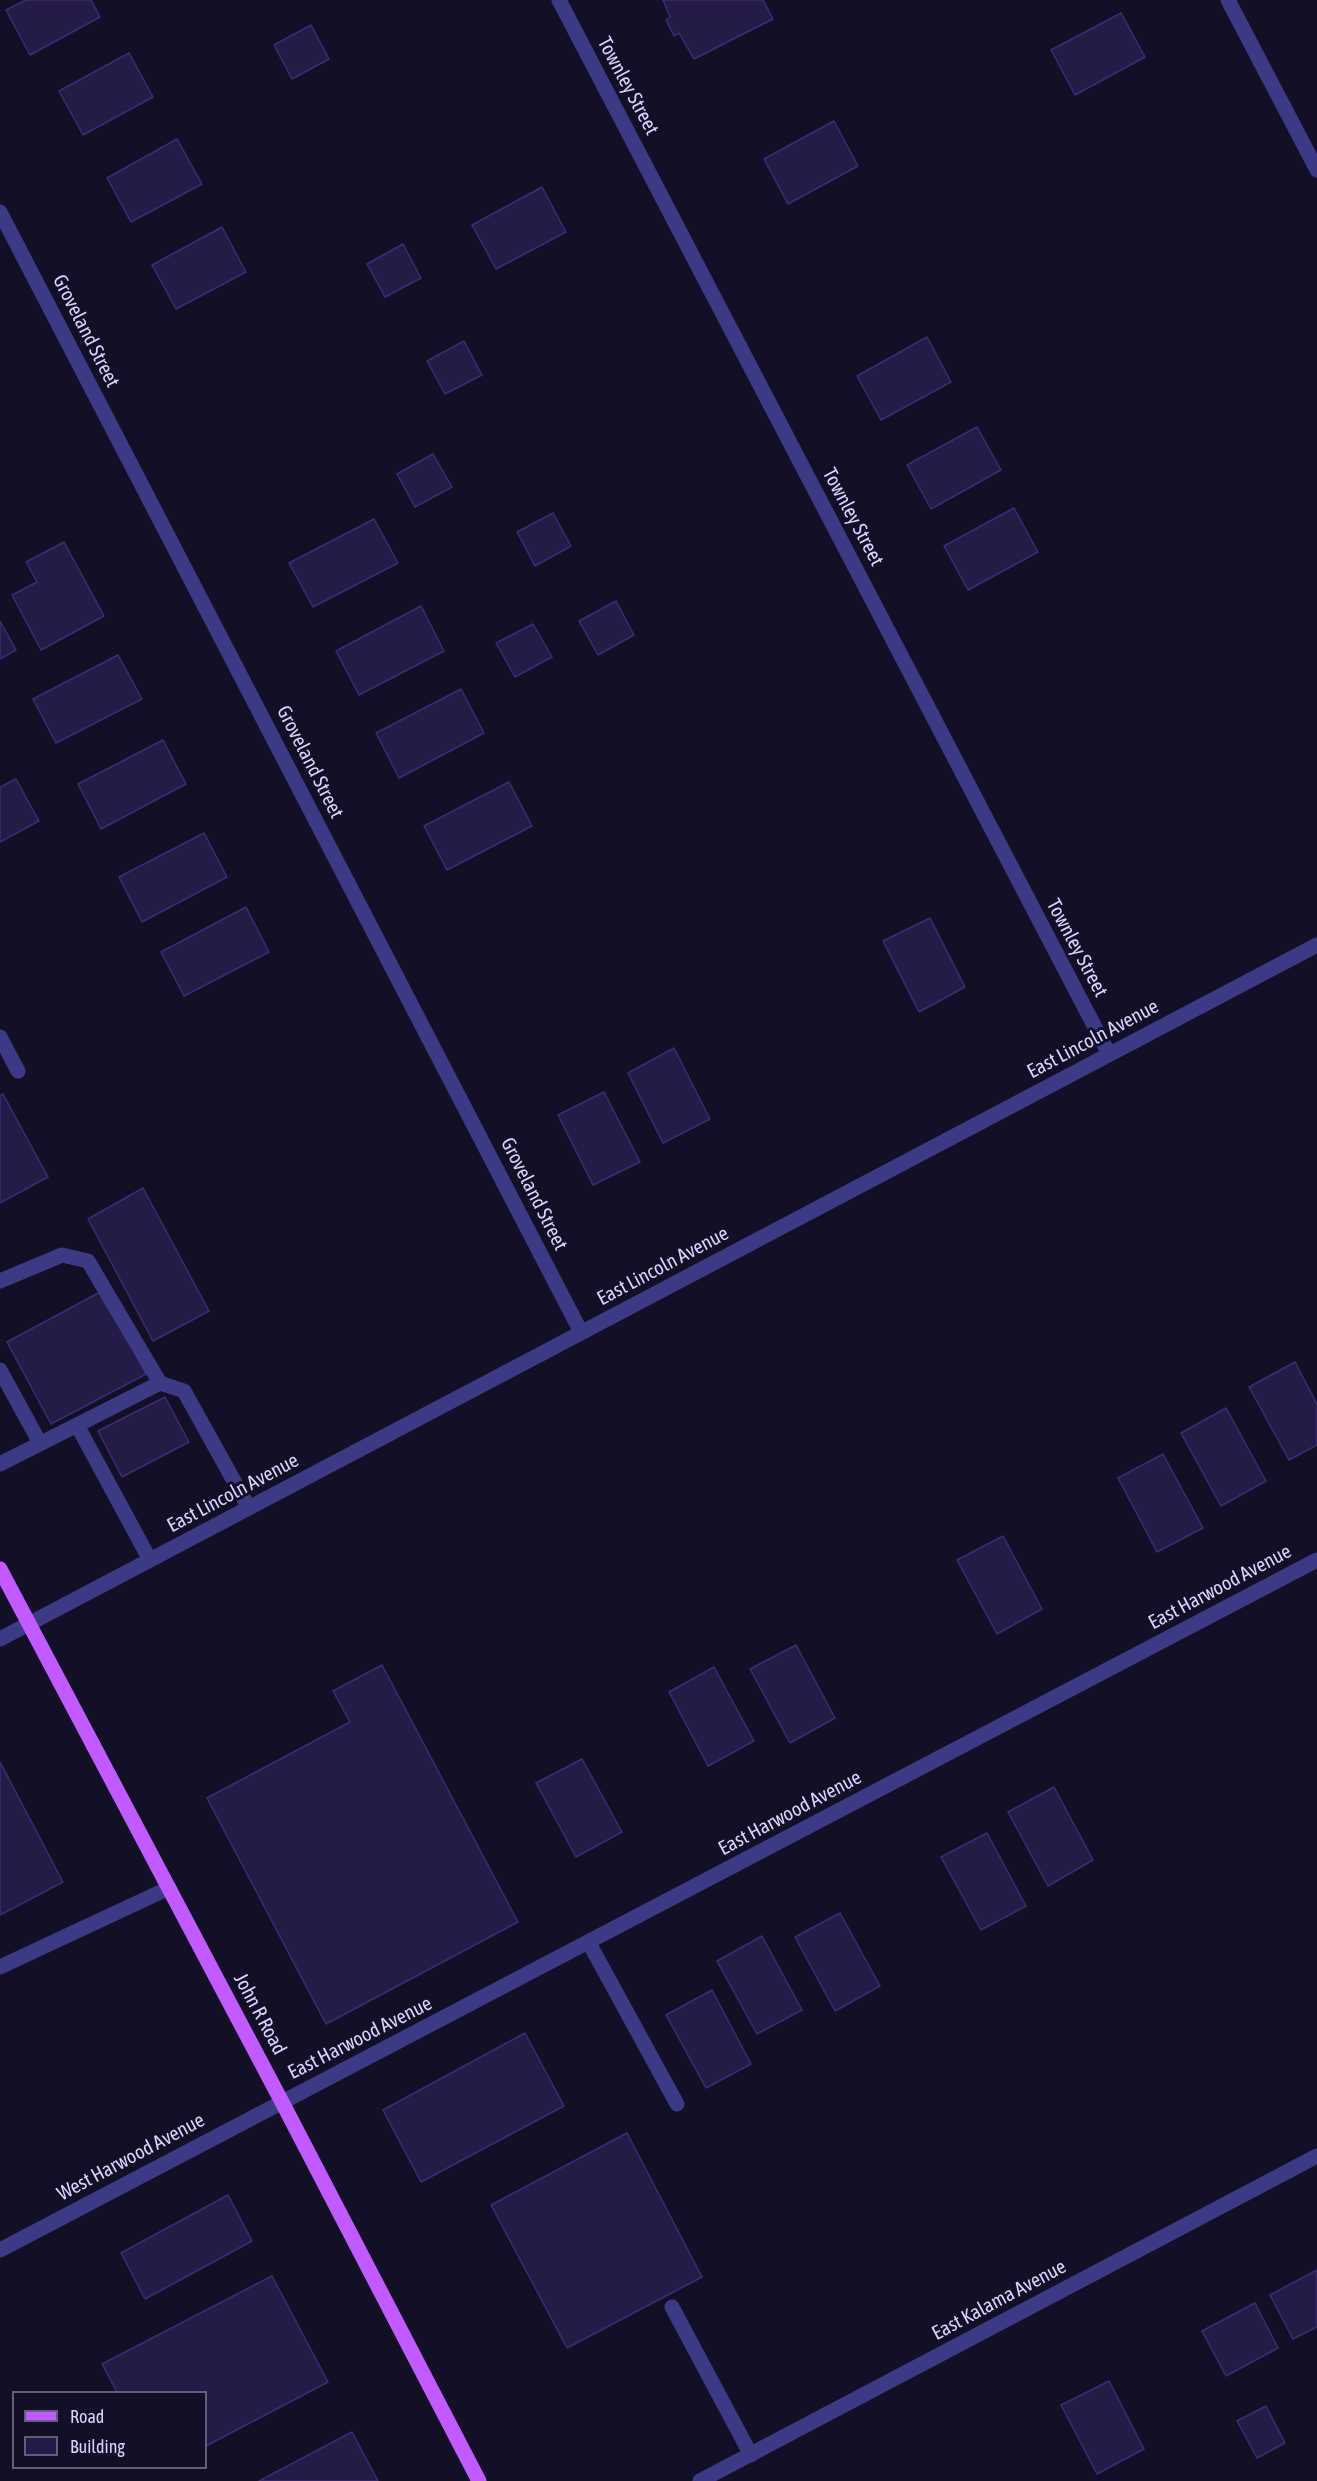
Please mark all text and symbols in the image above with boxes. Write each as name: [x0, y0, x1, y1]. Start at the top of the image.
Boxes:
street label: Townley Street: [592, 33, 664, 139]
street label: Groveland Street: [47, 271, 125, 391]
street label: Townley Street: [817, 464, 889, 570]
street label: Groveland Street: [271, 702, 349, 822]
street label: Townley Street: [1041, 895, 1113, 1001]
street label: East Lincoln Avenue: [1023, 994, 1163, 1084]
street label: Groveland Street: [495, 1134, 573, 1254]
street label: East Lincoln Avenue: [593, 1221, 733, 1311]
street label: East Lincoln Avenue: [163, 1448, 303, 1538]
street label: East Harwood Avenue: [1144, 1539, 1296, 1635]
street label: East Harwood Avenue: [714, 1765, 866, 1861]
street label: John R Road: [229, 1969, 291, 2059]
street label: East Harwood Avenue: [284, 1991, 436, 2085]
street label: West Harwood Avenue: [53, 2108, 209, 2206]
street label: East Kalama Avenue: [928, 2255, 1070, 2345]
legend: [12, 2391, 207, 2469]
text: Road: [70, 2406, 104, 2427]
text: Building: [70, 2436, 125, 2457]

